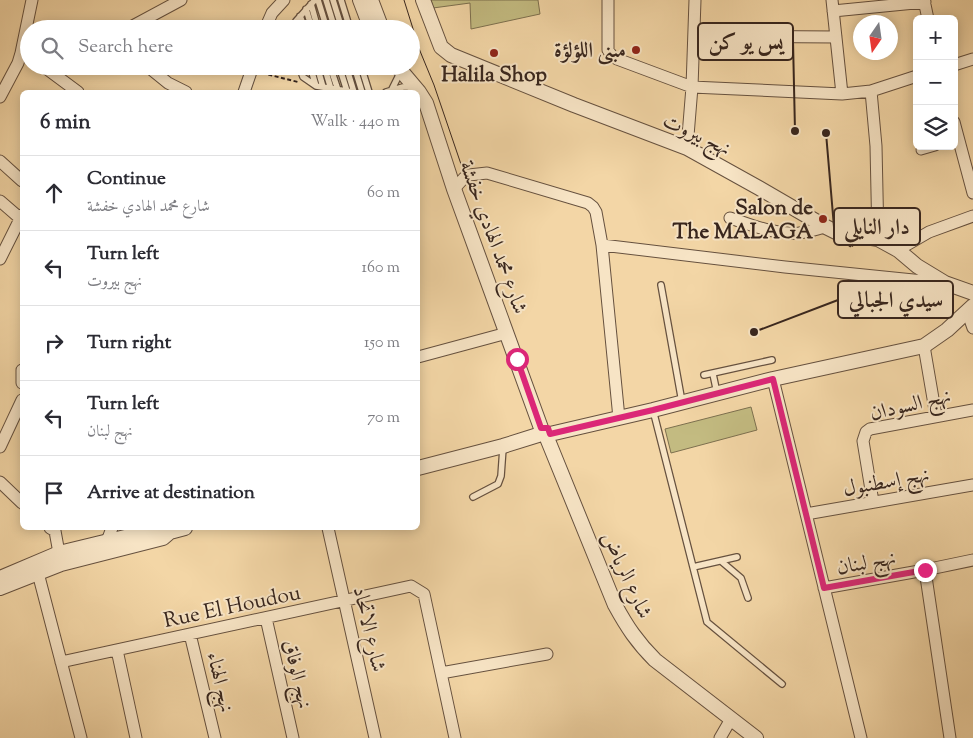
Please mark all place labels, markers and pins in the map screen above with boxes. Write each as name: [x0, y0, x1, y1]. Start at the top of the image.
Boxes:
callout: يس يو كن: [698, 23, 793, 60]
place label: مبنى اللؤلؤة: [554, 37, 626, 67]
marker: مبنى اللؤلؤة: [630, 44, 642, 56]
marker: Halila Shop: [488, 47, 500, 59]
place label: Halila Shop: [441, 61, 547, 91]
place label: Salon de The MALAGA: [673, 194, 814, 248]
callout: دار النايلي: [834, 208, 920, 245]
marker: Salon de The MALAGA: [817, 213, 829, 225]
callout: سيدي الجبالي: [838, 281, 953, 318]

